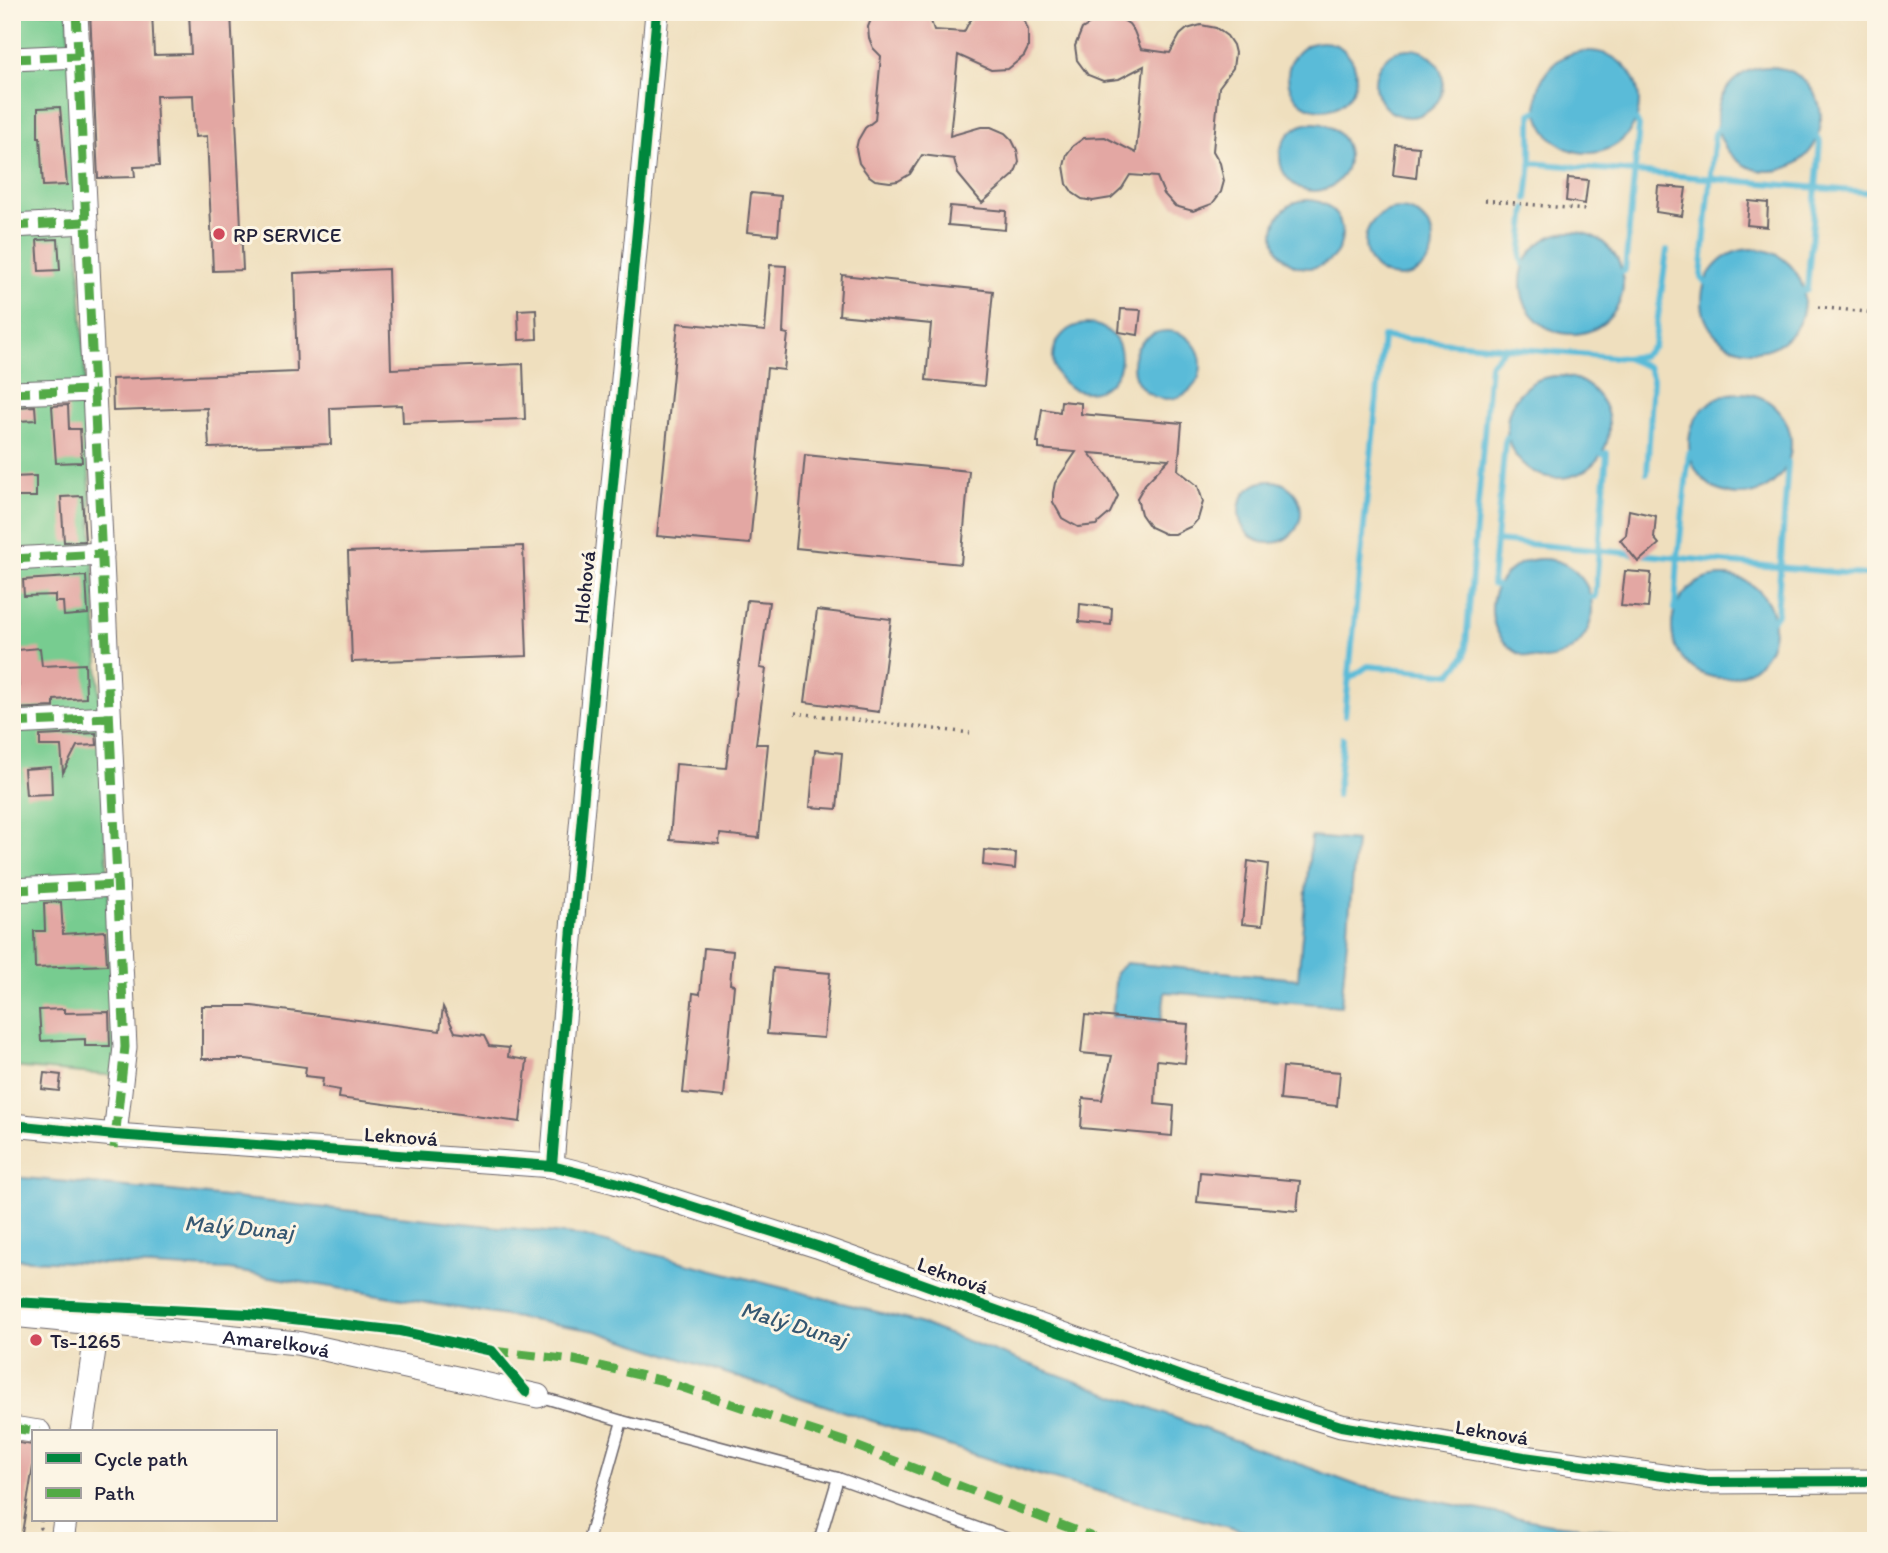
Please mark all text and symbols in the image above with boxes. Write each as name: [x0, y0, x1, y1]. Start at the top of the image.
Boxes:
place label: RP SERVICE: [233, 222, 341, 247]
marker: RP SERVICE: [211, 226, 227, 242]
street label: Hlohová: [568, 549, 600, 625]
street label: Leknová: [363, 1121, 439, 1151]
water label: Malý Dunaj: [183, 1208, 297, 1246]
street label: Leknová: [914, 1251, 992, 1299]
water label: Malý Dunaj: [738, 1295, 853, 1354]
street label: Amarelková: [222, 1323, 333, 1362]
place label: Ts-1265: [50, 1328, 120, 1353]
marker: Ts-1265: [28, 1332, 44, 1348]
street label: Leknová: [1453, 1414, 1531, 1450]
legend: [32, 1430, 276, 1522]
text: Cycle path: [94, 1446, 188, 1471]
text: Path: [94, 1480, 135, 1505]

